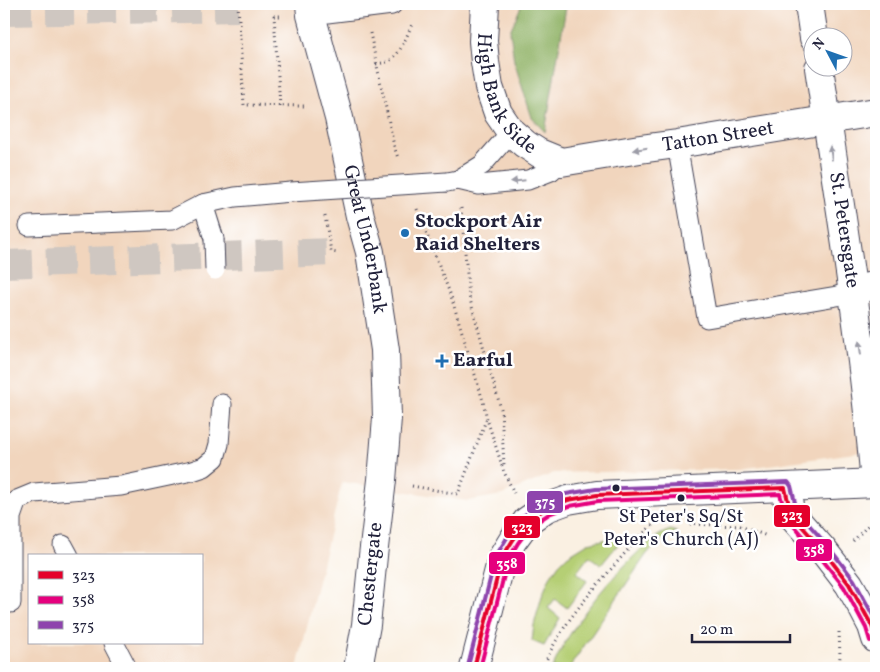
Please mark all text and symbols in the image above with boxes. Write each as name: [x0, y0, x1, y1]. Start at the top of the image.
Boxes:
north arrow: [802, 28, 852, 78]
street label: High Bank Side: [469, 32, 542, 162]
text: N: [809, 34, 830, 55]
street label: Tatton Street: [661, 115, 776, 160]
one-way arrow: [827, 144, 835, 160]
one-way arrow: [632, 145, 648, 153]
street label: Great Underbank: [335, 162, 393, 316]
street label: St. Petersgate: [821, 170, 866, 290]
one-way arrow: [509, 177, 525, 185]
place label: Stockport Air Raid Shelters: [415, 208, 542, 259]
marker: Stockport Air Raid Shelters: [399, 227, 411, 239]
one-way arrow: [855, 340, 863, 356]
place label: Earful: [453, 347, 513, 375]
marker: Earful: [435, 354, 449, 368]
unlabelled marker: [611, 483, 621, 493]
line badge: 375: [526, 490, 564, 514]
marker: St Peter's Sq/St Peter's Church (AJ): [676, 493, 686, 503]
text: 375: [535, 494, 556, 513]
place label: St Peter's Sq/St Peter's Church (AJ): [603, 504, 759, 553]
line badge: 323: [773, 504, 811, 528]
text: 323: [781, 507, 803, 526]
line badge: 323: [503, 515, 541, 539]
text: 323: [511, 519, 533, 538]
street label: Chestergate: [352, 521, 390, 627]
line badge: 358: [795, 538, 833, 562]
text: 358: [803, 541, 825, 560]
line badge: 358: [488, 551, 526, 575]
legend: [28, 554, 202, 644]
text: 358: [496, 555, 518, 574]
text: 323: [72, 566, 95, 587]
text: 358: [72, 590, 95, 611]
scale bar: [692, 612, 790, 644]
text: 375: [72, 616, 94, 637]
text: 20 m: [700, 620, 733, 641]

